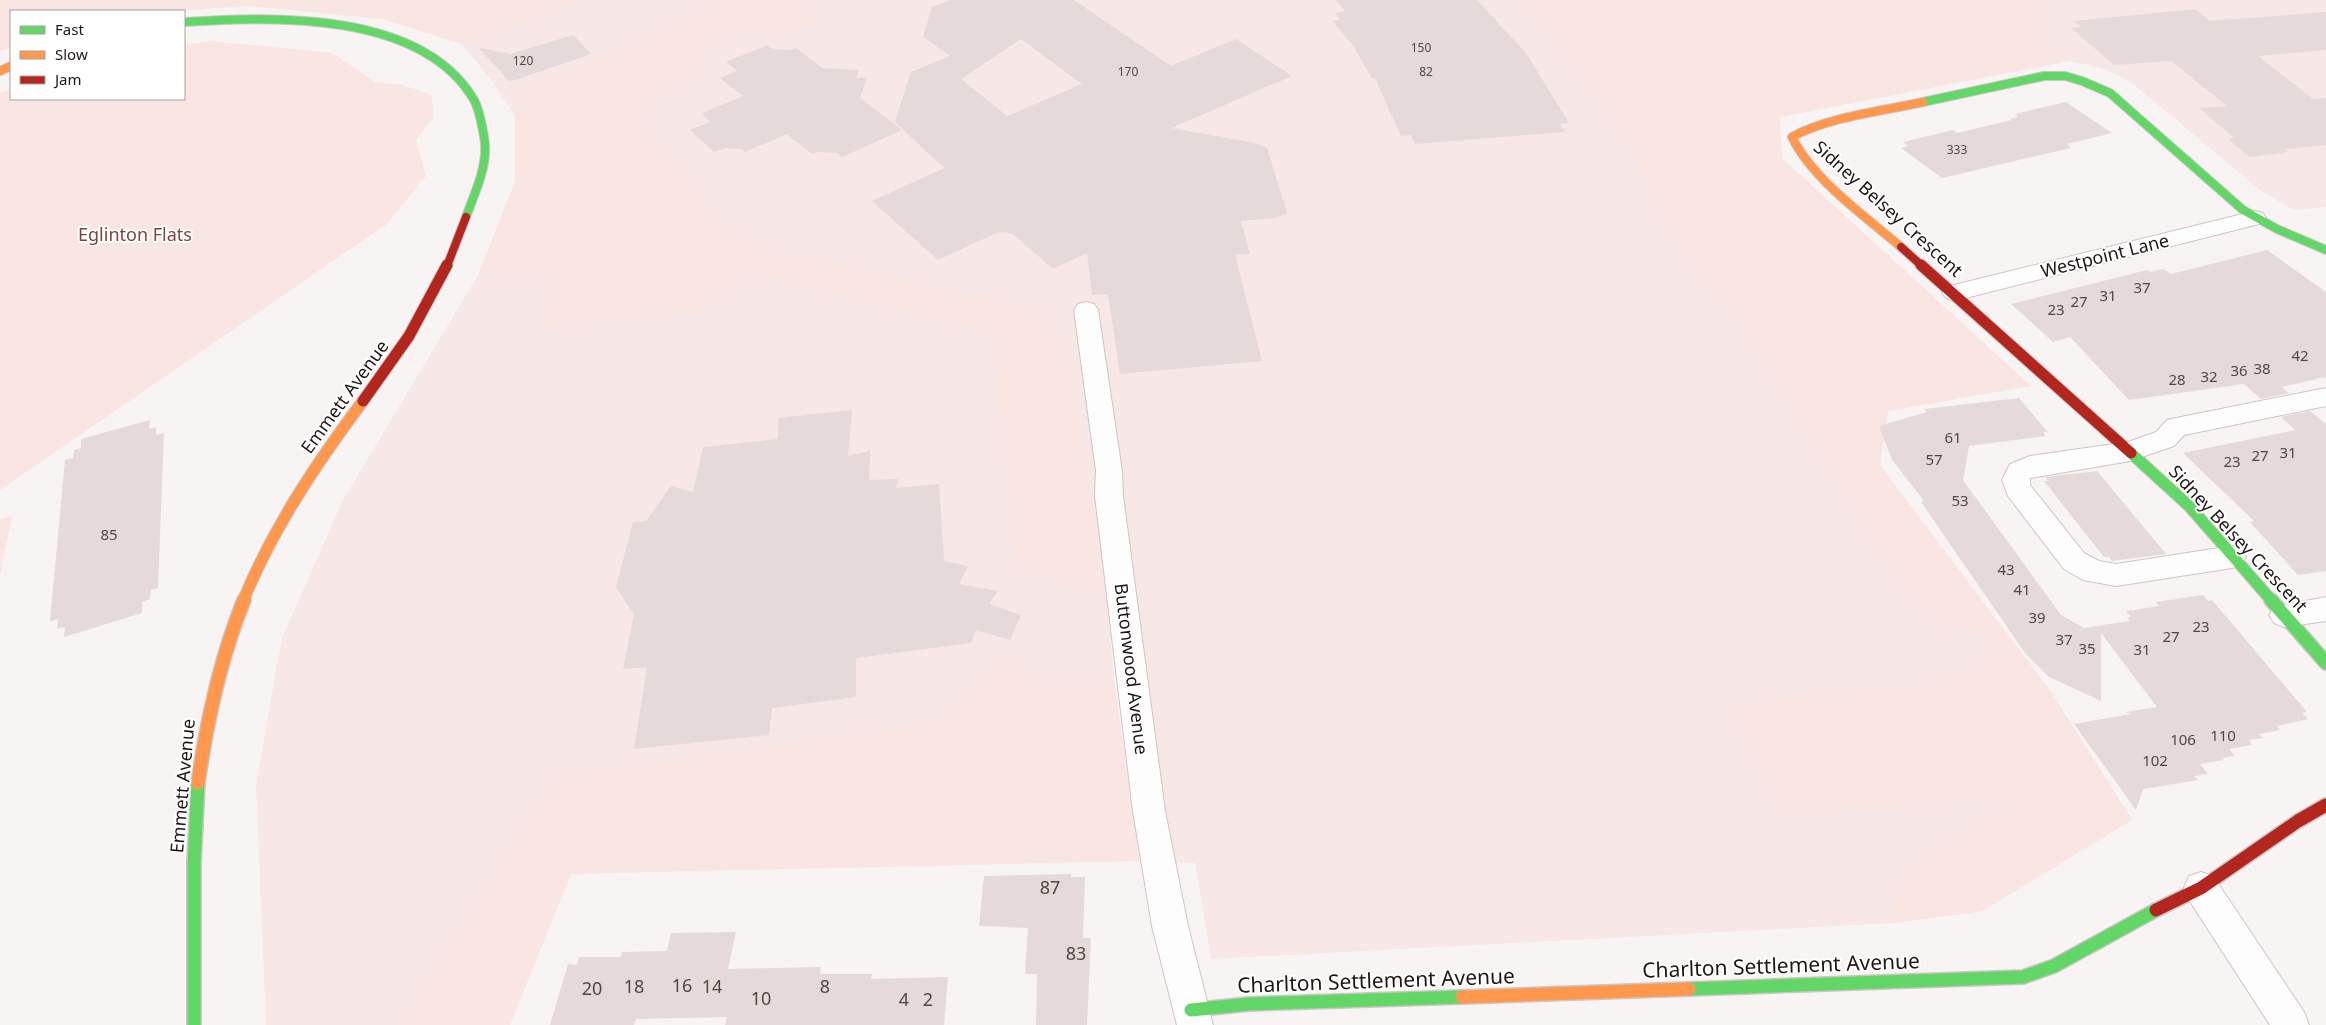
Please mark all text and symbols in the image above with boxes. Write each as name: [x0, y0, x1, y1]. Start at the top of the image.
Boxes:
legend: [10, 10, 185, 100]
text: Fast: [55, 19, 84, 39]
house number: 150: [1411, 39, 1431, 56]
text: Slow: [55, 44, 88, 64]
house number: 120: [513, 52, 533, 69]
house number: 170: [1118, 63, 1138, 80]
house number: 82: [1419, 63, 1433, 80]
text: Jam: [53, 69, 82, 89]
street label: Sidney Belsey Crescent: [1809, 135, 1969, 282]
house number: 333: [1947, 141, 1967, 158]
park label: Eglinton Flats: [78, 222, 192, 246]
street label: Westpoint Lane: [2038, 227, 2171, 283]
house number: 37: [2133, 277, 2151, 297]
house number: 31: [2099, 285, 2117, 305]
house number: 27: [2070, 291, 2088, 311]
house number: 23: [2047, 299, 2065, 319]
street label: Emmett Avenue: [295, 335, 393, 458]
house number: 42: [2291, 345, 2309, 365]
house number: 38: [2253, 358, 2271, 378]
house number: 36: [2230, 360, 2248, 380]
house number: 32: [2200, 366, 2218, 386]
house number: 28: [2168, 369, 2186, 389]
house number: 61: [1944, 427, 1962, 447]
house number: 31: [2279, 442, 2297, 462]
house number: 27: [2251, 445, 2269, 465]
house number: 57: [1925, 449, 1943, 469]
house number: 23: [2223, 451, 2241, 471]
street label: Sidney Belsey Crescent: [2164, 460, 2314, 617]
house number: 53: [1951, 490, 1969, 510]
house number: 85: [100, 524, 118, 544]
house number: 43: [1997, 559, 2015, 579]
house number: 41: [2013, 579, 2031, 599]
street label: Buttonwood Avenue: [1110, 582, 1154, 756]
house number: 39: [2028, 607, 2046, 627]
house number: 23: [2192, 616, 2210, 636]
house number: 27: [2162, 626, 2180, 646]
house number: 37: [2055, 629, 2073, 649]
house number: 35: [2078, 638, 2096, 658]
house number: 31: [2133, 639, 2151, 659]
street label: Emmett Avenue: [164, 718, 200, 854]
house number: 110: [2210, 725, 2236, 745]
house number: 106: [2170, 729, 2196, 749]
house number: 102: [2142, 750, 2168, 770]
house number: 87: [1040, 875, 1060, 899]
house number: 83: [1066, 941, 1086, 965]
street label: Charlton Settlement Avenue: [1642, 946, 1920, 984]
street label: Charlton Settlement Avenue: [1237, 961, 1515, 999]
house number: 16: [672, 973, 692, 997]
house number: 18: [624, 974, 644, 998]
house number: 14: [702, 974, 722, 998]
house number: 8: [820, 974, 830, 998]
house number: 20: [582, 976, 602, 1000]
house number: 10: [751, 986, 771, 1010]
house number: 4: [899, 987, 909, 1011]
house number: 2: [923, 987, 933, 1011]

